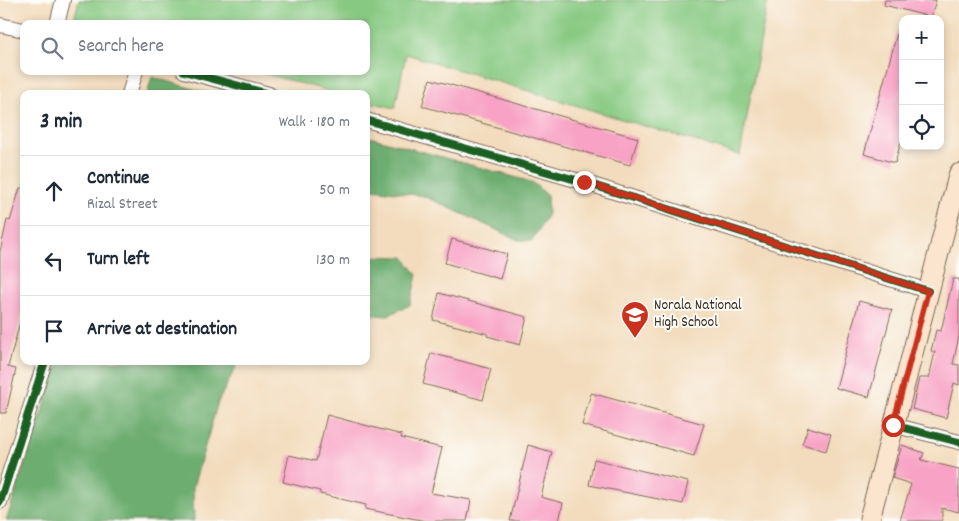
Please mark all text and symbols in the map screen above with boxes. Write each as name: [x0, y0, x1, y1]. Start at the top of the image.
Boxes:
map controls: [899, 15, 944, 150]
button: +: [899, 15, 944, 60]
search box: [20, 20, 370, 75]
icon: search: [38, 34, 66, 62]
text: Search here: [78, 34, 164, 61]
button: −: [899, 60, 944, 105]
button: locate: [899, 105, 944, 150]
text: 3 min: [40, 108, 82, 138]
text: Walk · 180 m: [279, 111, 350, 134]
text: Continue: [87, 166, 149, 193]
route end: [573, 171, 596, 194]
icon: ahead: [40, 177, 68, 205]
text: 50 m: [319, 179, 350, 202]
text: Rizal Street: [87, 193, 158, 216]
icon: left: [40, 247, 68, 275]
text: Turn left: [87, 247, 150, 274]
text: 130 m: [316, 249, 350, 272]
place label: Norala National High School: [654, 295, 742, 334]
school or university icon: Norala National High School: [620, 300, 650, 339]
icon: arrive: [40, 317, 68, 345]
text: Arrive at destination: [87, 317, 237, 344]
route start: [882, 414, 905, 437]

